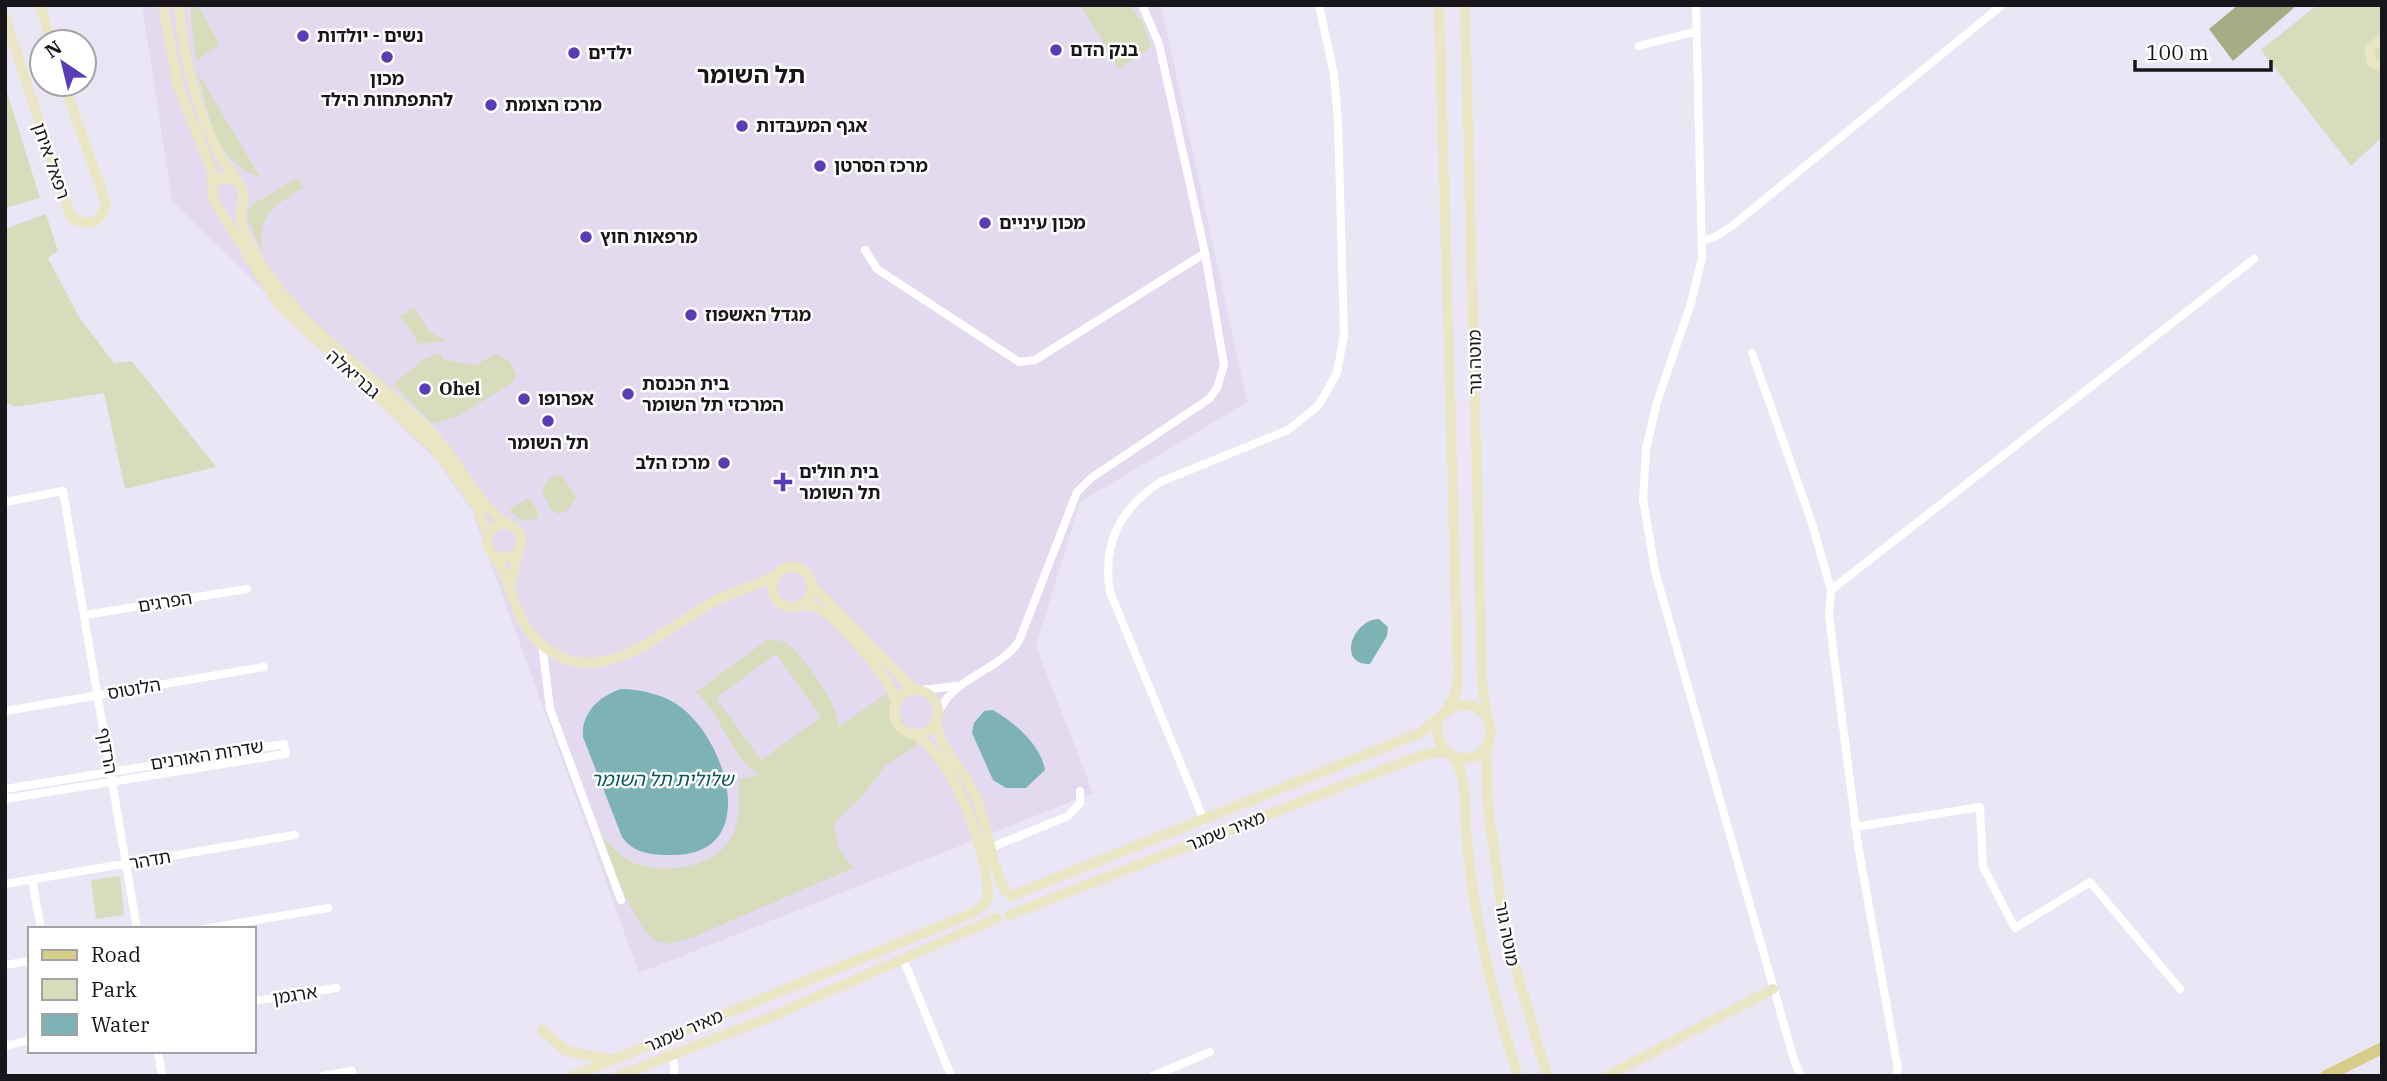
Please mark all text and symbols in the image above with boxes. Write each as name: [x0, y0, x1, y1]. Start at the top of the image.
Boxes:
place label: נשים - יולדות: [317, 24, 423, 47]
north arrow: [28, 28, 98, 98]
marker: נשים - יולדות: [295, 28, 311, 44]
scale bar: [2135, 28, 2272, 72]
text: N: [40, 35, 66, 63]
place label: בנק הדם: [1070, 38, 1139, 61]
text: 100 m: [2146, 38, 2209, 66]
place label: ילדים: [588, 41, 632, 64]
marker: בנק הדם: [1048, 42, 1064, 58]
marker: ילדים: [566, 45, 582, 61]
marker: מכון להתפתחות הילד: [379, 49, 395, 65]
district label: תל השומר: [697, 58, 805, 90]
place label: מכון להתפתחות הילד: [321, 67, 453, 111]
place label: מרכז הצומת: [505, 93, 602, 116]
marker: מרכז הצומת: [483, 97, 499, 113]
place label: אגף המעבדות: [756, 114, 867, 137]
marker: אגף המעבדות: [734, 118, 750, 134]
street label: רפאל איתן: [28, 120, 75, 202]
place label: מרכז הסרטן: [834, 154, 928, 177]
marker: מרכז הסרטן: [812, 158, 828, 174]
place label: מכון עיניים: [999, 211, 1086, 234]
marker: מכון עיניים: [977, 215, 993, 231]
place label: מרפאות חוץ: [600, 225, 698, 248]
marker: מרפאות חוץ: [578, 229, 594, 245]
place label: מגדל האשפוז: [705, 303, 811, 326]
marker: מגדל האשפוז: [683, 307, 699, 323]
street label: מוטה גור: [1462, 329, 1487, 395]
street label: גבריאלה: [322, 344, 385, 403]
place label: בית הכנסת המרכזי תל השומר: [642, 372, 784, 416]
place label: Ohel: [439, 377, 481, 400]
marker: Ohel: [417, 381, 433, 397]
marker: בית הכנסת המרכזי תל השומר: [620, 386, 636, 402]
place label: אפרופו: [538, 387, 594, 410]
marker: אפרופו: [516, 391, 532, 407]
marker: תל השומר: [540, 413, 556, 429]
place label: תל השומר: [507, 431, 589, 454]
place label: מרכז הלב: [636, 451, 710, 474]
marker: מרכז הלב: [716, 455, 732, 471]
place label: בית חולים תל השומר: [799, 460, 881, 504]
marker: בית חולים תל השומר: [773, 472, 793, 492]
street label: הפרגים: [136, 586, 194, 617]
street label: הלוטוס: [105, 672, 163, 705]
street label: הרדוף: [92, 726, 123, 776]
street label: שדרות האורנים: [149, 734, 265, 775]
water label: שלולית תל השומר: [591, 767, 735, 791]
street label: מאיר שמגר: [1183, 805, 1269, 856]
street label: תדהר: [127, 845, 172, 874]
street label: מוטה גור: [1490, 900, 1525, 968]
legend: [28, 927, 256, 1053]
text: Road: [91, 940, 141, 968]
text: Park: [91, 975, 138, 1003]
street label: ארגמן: [271, 980, 319, 1009]
street label: מאיר שמגר: [641, 1004, 726, 1057]
text: Water: [91, 1010, 150, 1038]

